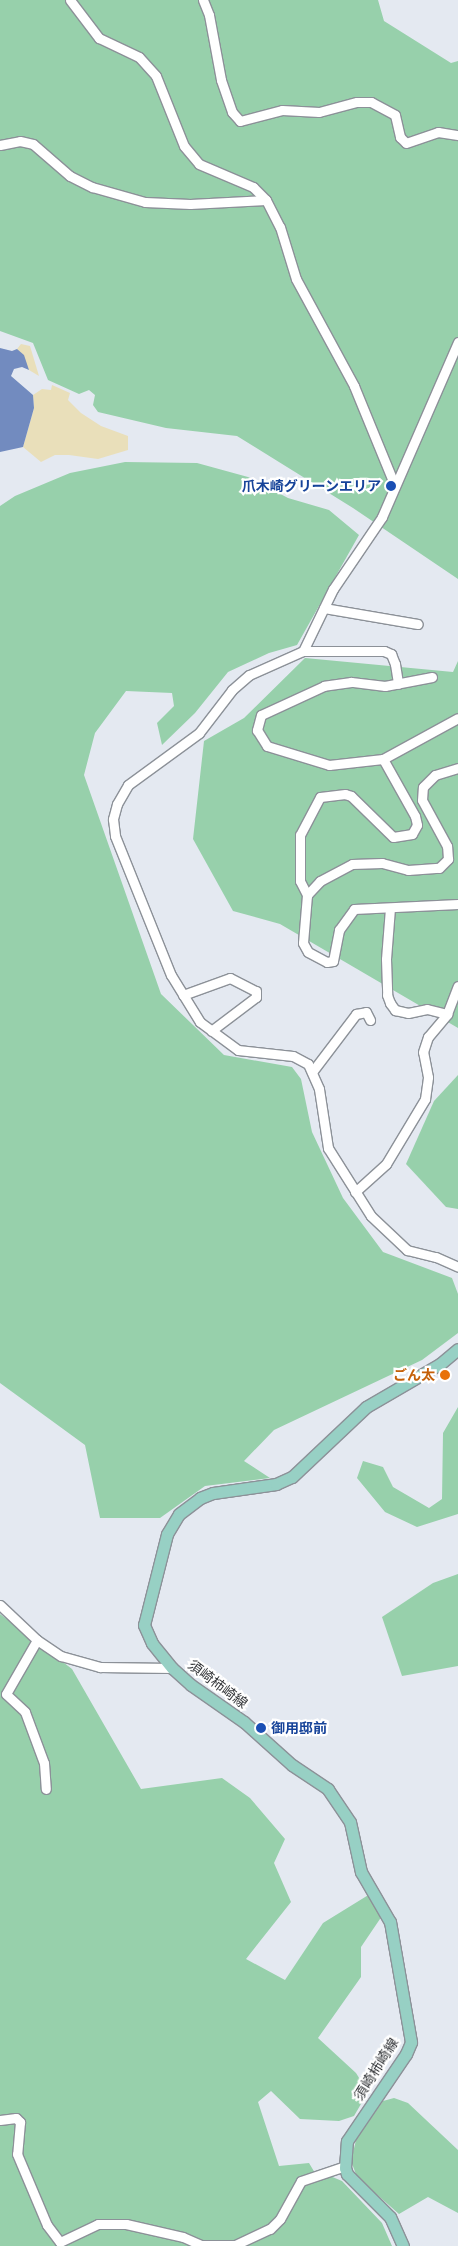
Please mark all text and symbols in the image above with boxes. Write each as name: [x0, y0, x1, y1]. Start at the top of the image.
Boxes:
place label: 爪木崎グリーンエリア: [241, 478, 381, 494]
marker: 爪木崎グリーンエリア: [385, 480, 397, 492]
place label: ごん太: [393, 1367, 435, 1383]
marker: ごん太: [439, 1369, 451, 1381]
street label: 須崎柿崎線: [185, 1656, 251, 1712]
place label: 御用邸前: [271, 1720, 327, 1736]
marker: 御用邸前: [255, 1722, 267, 1734]
street label: 須崎柿崎線: [350, 2035, 402, 2103]

